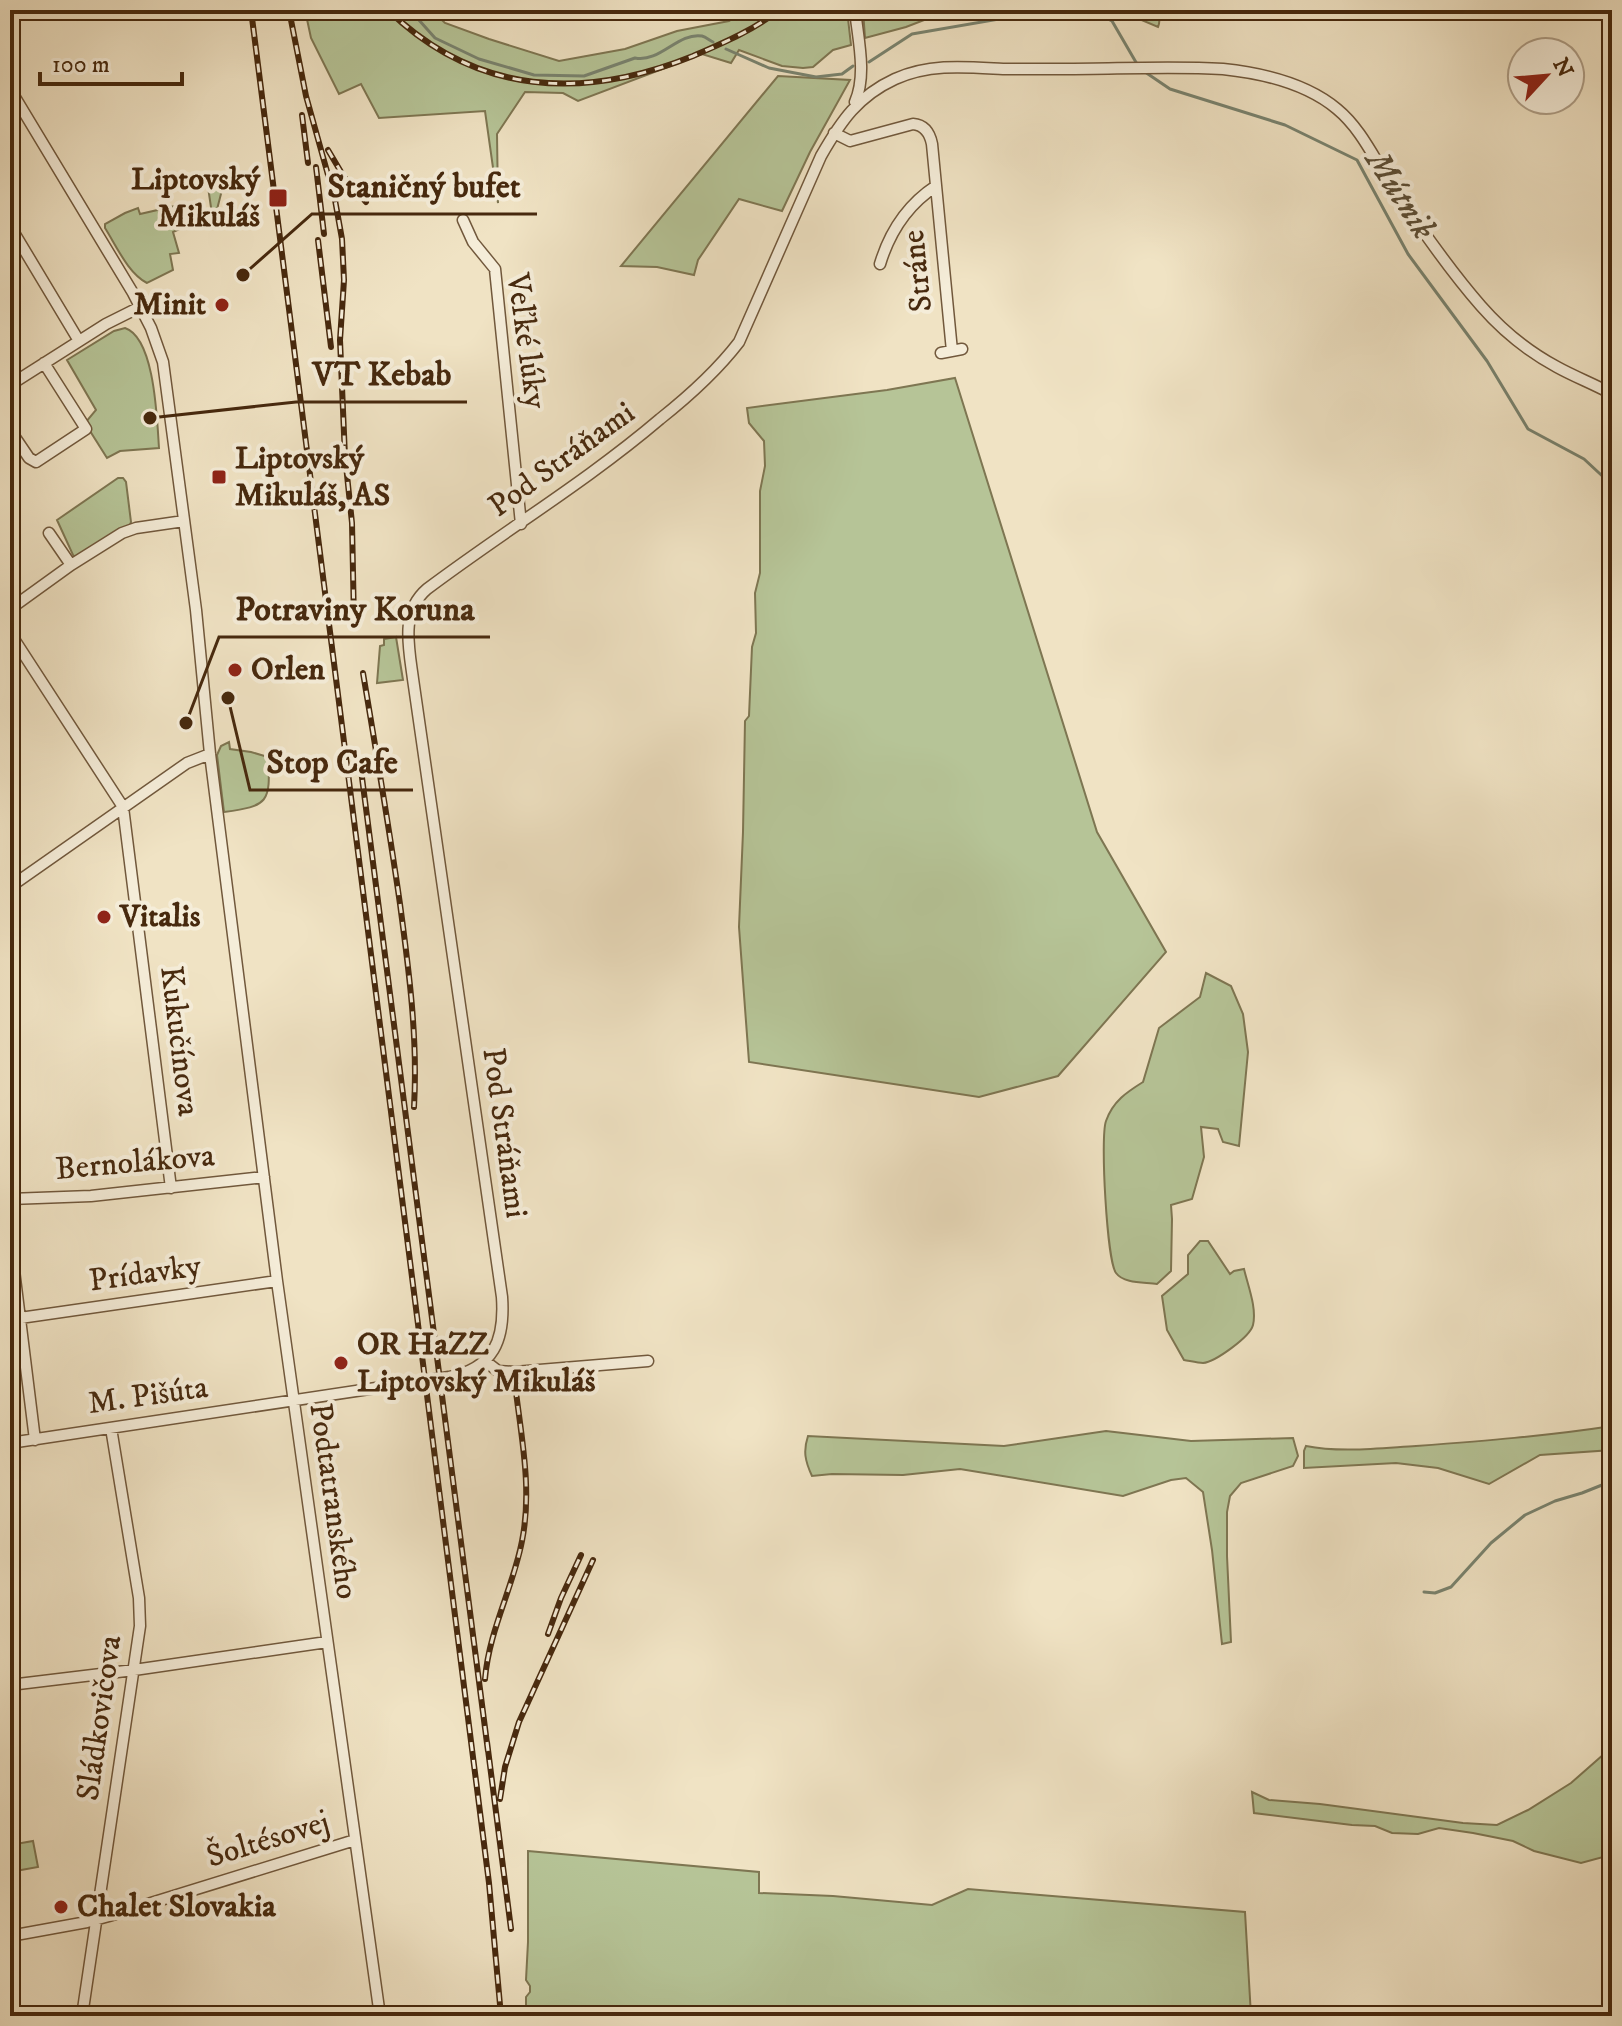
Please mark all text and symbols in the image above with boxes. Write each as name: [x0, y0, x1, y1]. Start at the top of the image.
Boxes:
scale bar: [40, 36, 182, 86]
north arrow: [1506, 36, 1586, 116]
text: 100 m: [52, 50, 110, 80]
text: N: [1547, 54, 1579, 82]
water label: Mútnik: [1355, 141, 1445, 248]
callout: Staničný bufet: [312, 156, 537, 214]
place label: Liptovský Mikuláš: [131, 160, 261, 237]
text: Staničný bufet: [327, 166, 521, 208]
marker: Liptovský Mikuláš: [267, 187, 289, 209]
street label: Stráne: [894, 228, 942, 314]
street label: Veľké lúky: [497, 270, 555, 412]
place label: Minit: [133, 285, 207, 325]
marker: Minit: [213, 296, 231, 314]
callout: VT Kebab: [296, 344, 467, 402]
text: VT Kebab: [310, 354, 452, 396]
street label: Pod Stráňami: [481, 393, 643, 527]
place label: Liptovský Mikuláš, AS: [235, 439, 390, 516]
marker: Liptovský Mikuláš, AS: [210, 468, 228, 486]
callout: Potraviny Koruna: [219, 579, 490, 637]
text: Potraviny Koruna: [235, 589, 475, 631]
place label: Orlen: [251, 650, 325, 690]
marker: Orlen: [226, 661, 244, 679]
callout: Stop Cafe: [250, 732, 413, 790]
text: Stop Cafe: [266, 742, 398, 784]
place label: Vitalis: [118, 897, 201, 937]
marker: Vitalis: [95, 908, 113, 926]
street label: Kukučínova: [150, 964, 208, 1119]
street label: Pod Stráňami: [472, 1045, 536, 1221]
street label: Bernolákova: [54, 1136, 217, 1190]
street label: Prídavky: [86, 1246, 204, 1302]
place label: OR HaZZ Liptovský Mikuláš: [357, 1325, 596, 1402]
marker: OR HaZZ Liptovský Mikuláš: [332, 1354, 350, 1372]
street label: M. Pišúta: [86, 1368, 211, 1424]
street label: Podtatranského: [299, 1400, 367, 1602]
street label: Sládkovičova: [69, 1632, 131, 1803]
street label: Šoltésovej: [202, 1802, 334, 1878]
place label: Chalet Slovakia: [77, 1887, 276, 1927]
marker: Chalet Slovakia: [52, 1898, 70, 1916]

